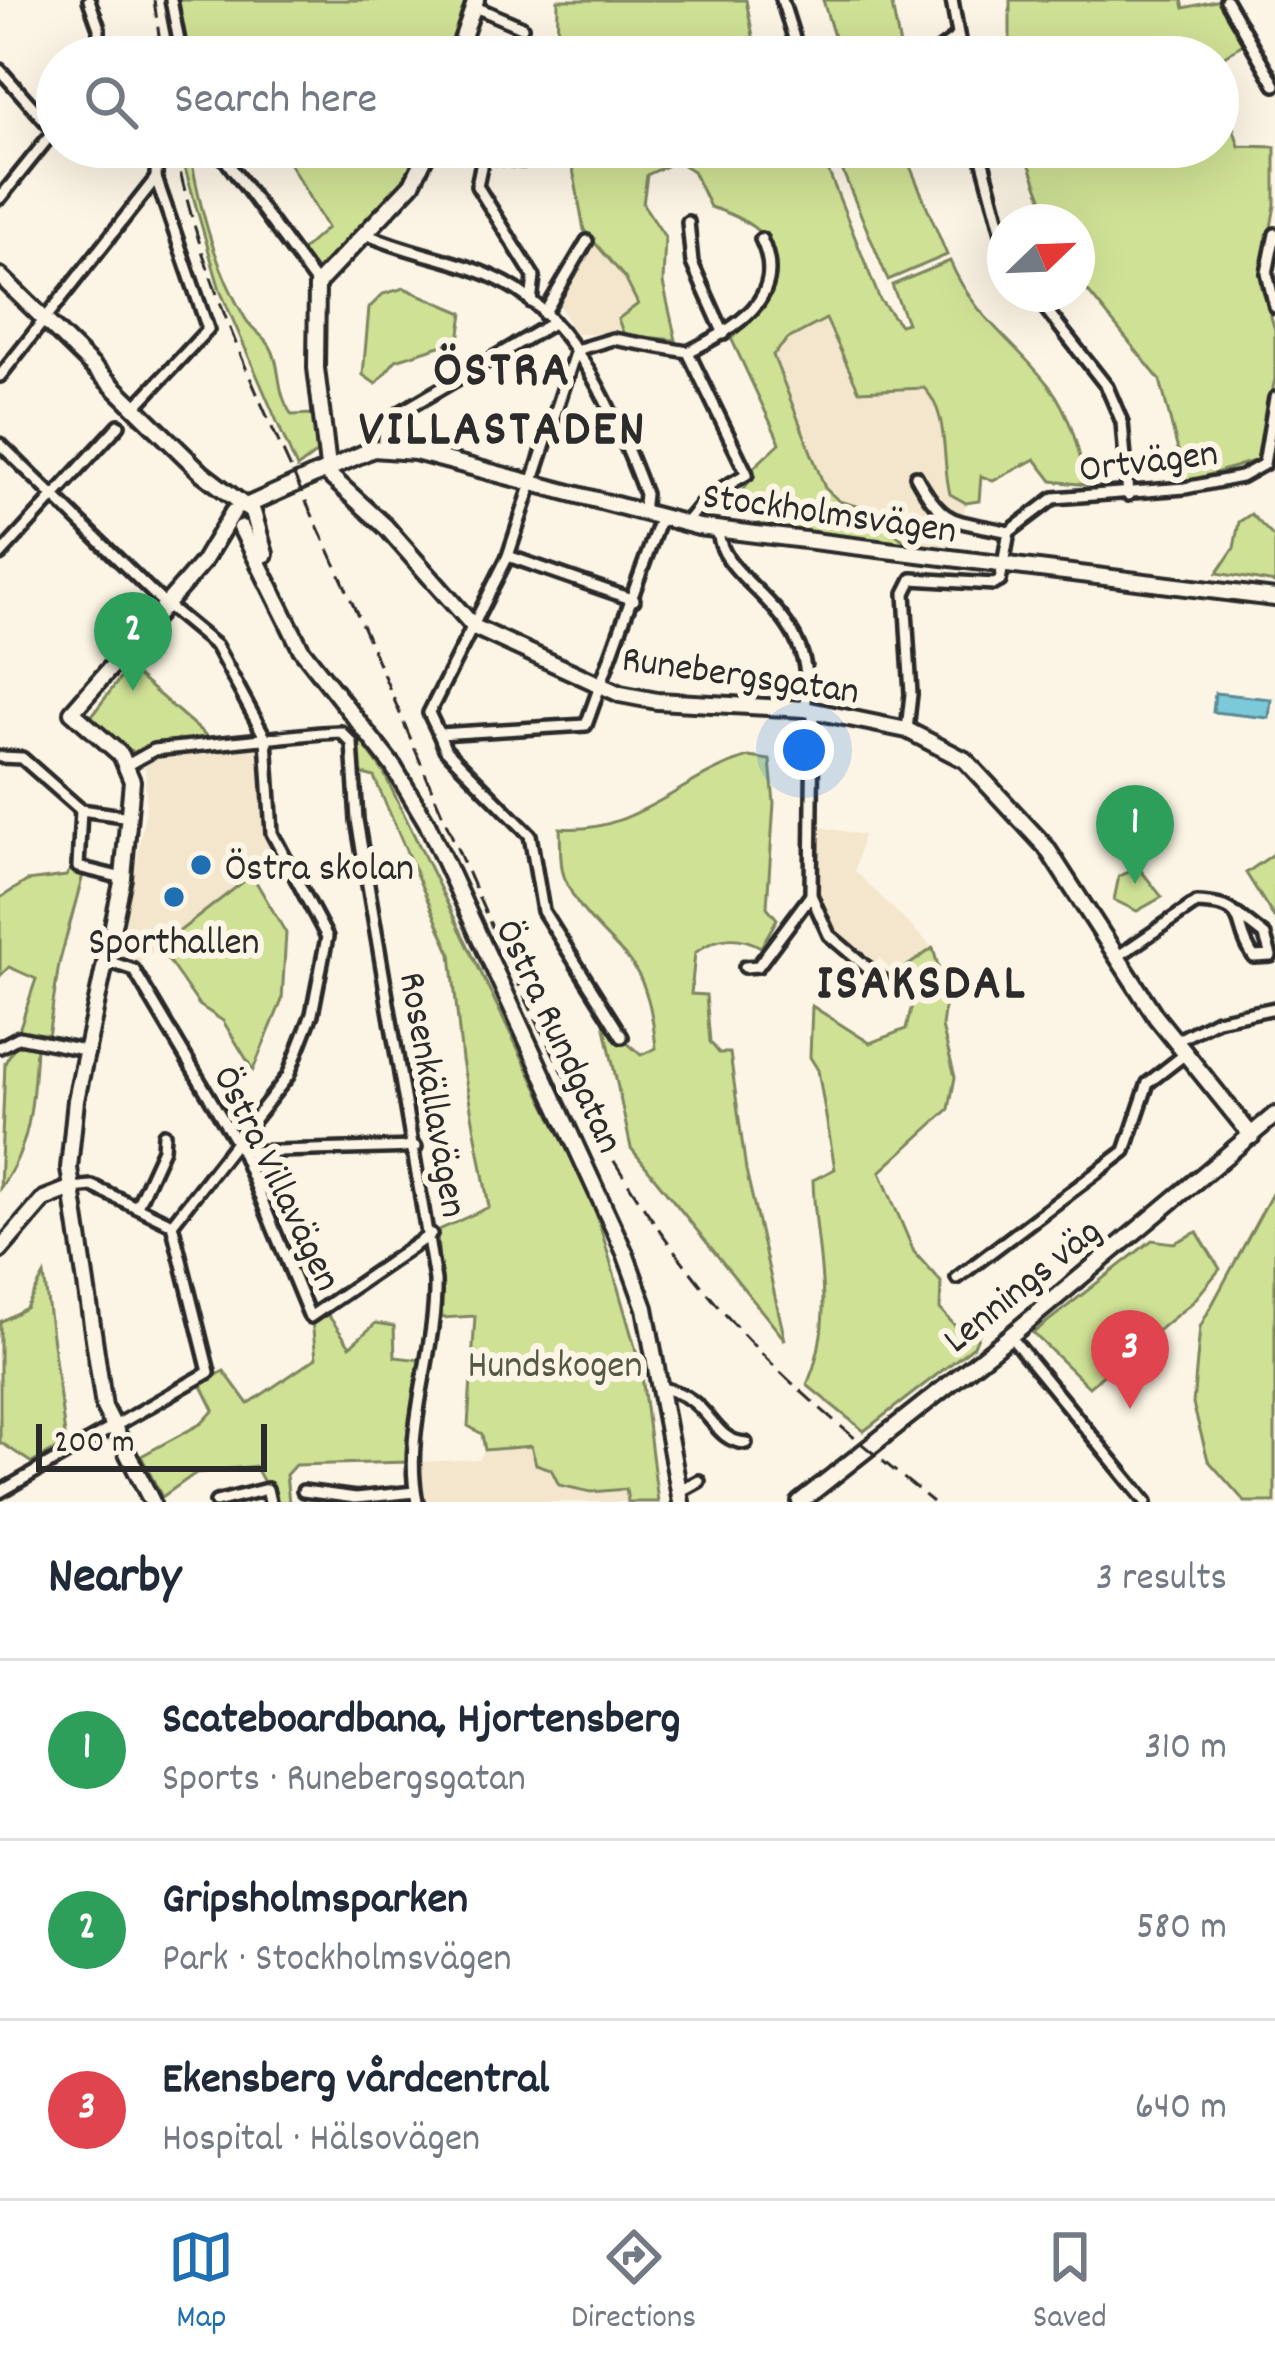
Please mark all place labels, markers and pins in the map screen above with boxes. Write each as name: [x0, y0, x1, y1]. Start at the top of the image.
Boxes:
pin: 2: [94, 592, 172, 691]
pin: 1: [1096, 785, 1174, 884]
place label: Östra skolan: [225, 844, 414, 899]
marker: Östra skolan: [188, 852, 214, 878]
marker: Sporthallen: [161, 884, 187, 910]
place label: Sporthallen: [88, 918, 260, 973]
pin: 3: [1091, 1310, 1169, 1409]

